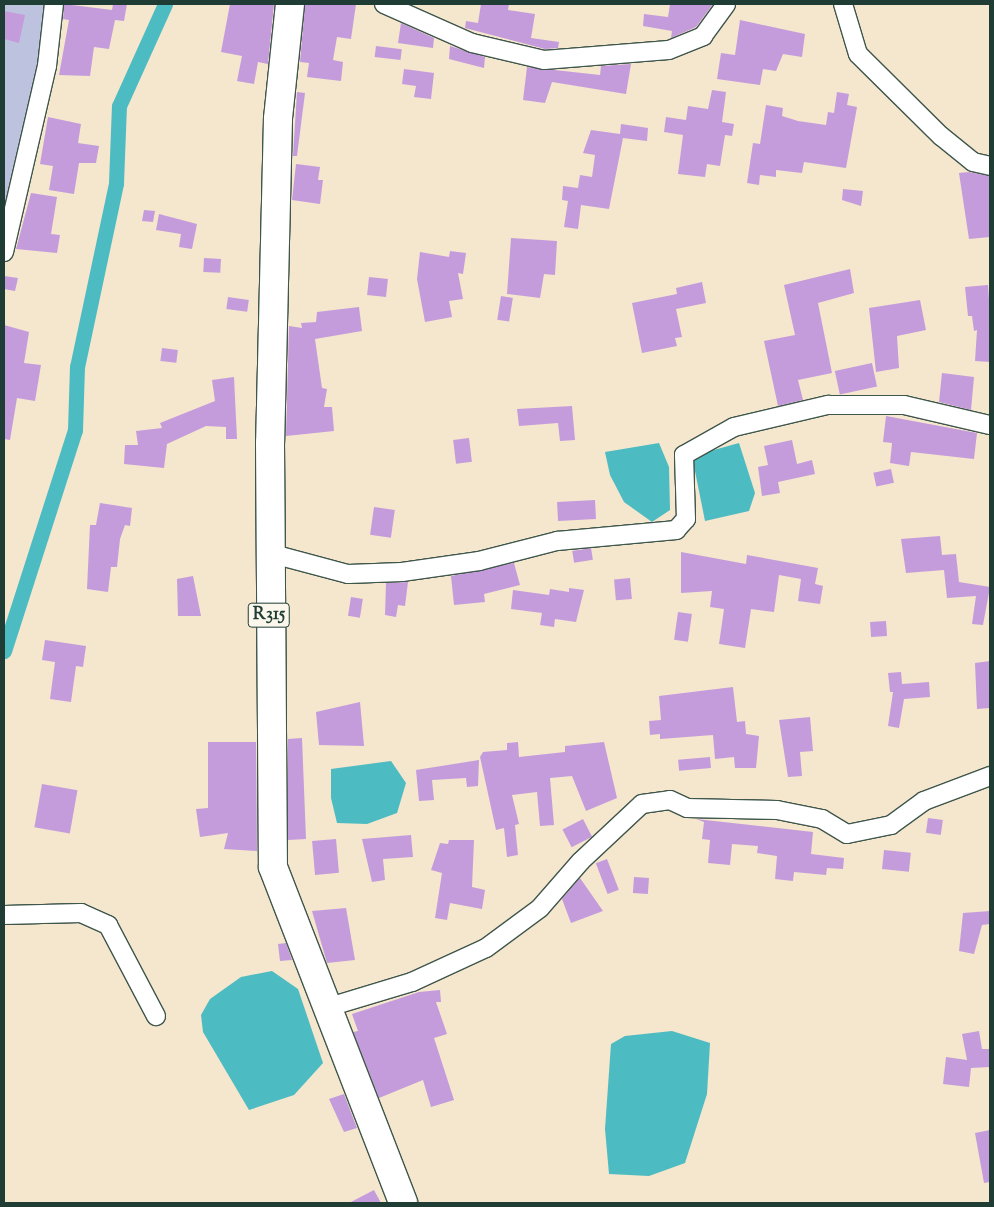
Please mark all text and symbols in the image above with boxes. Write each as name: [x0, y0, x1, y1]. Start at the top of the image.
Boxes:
road number: R315: [248, 600, 290, 630]

